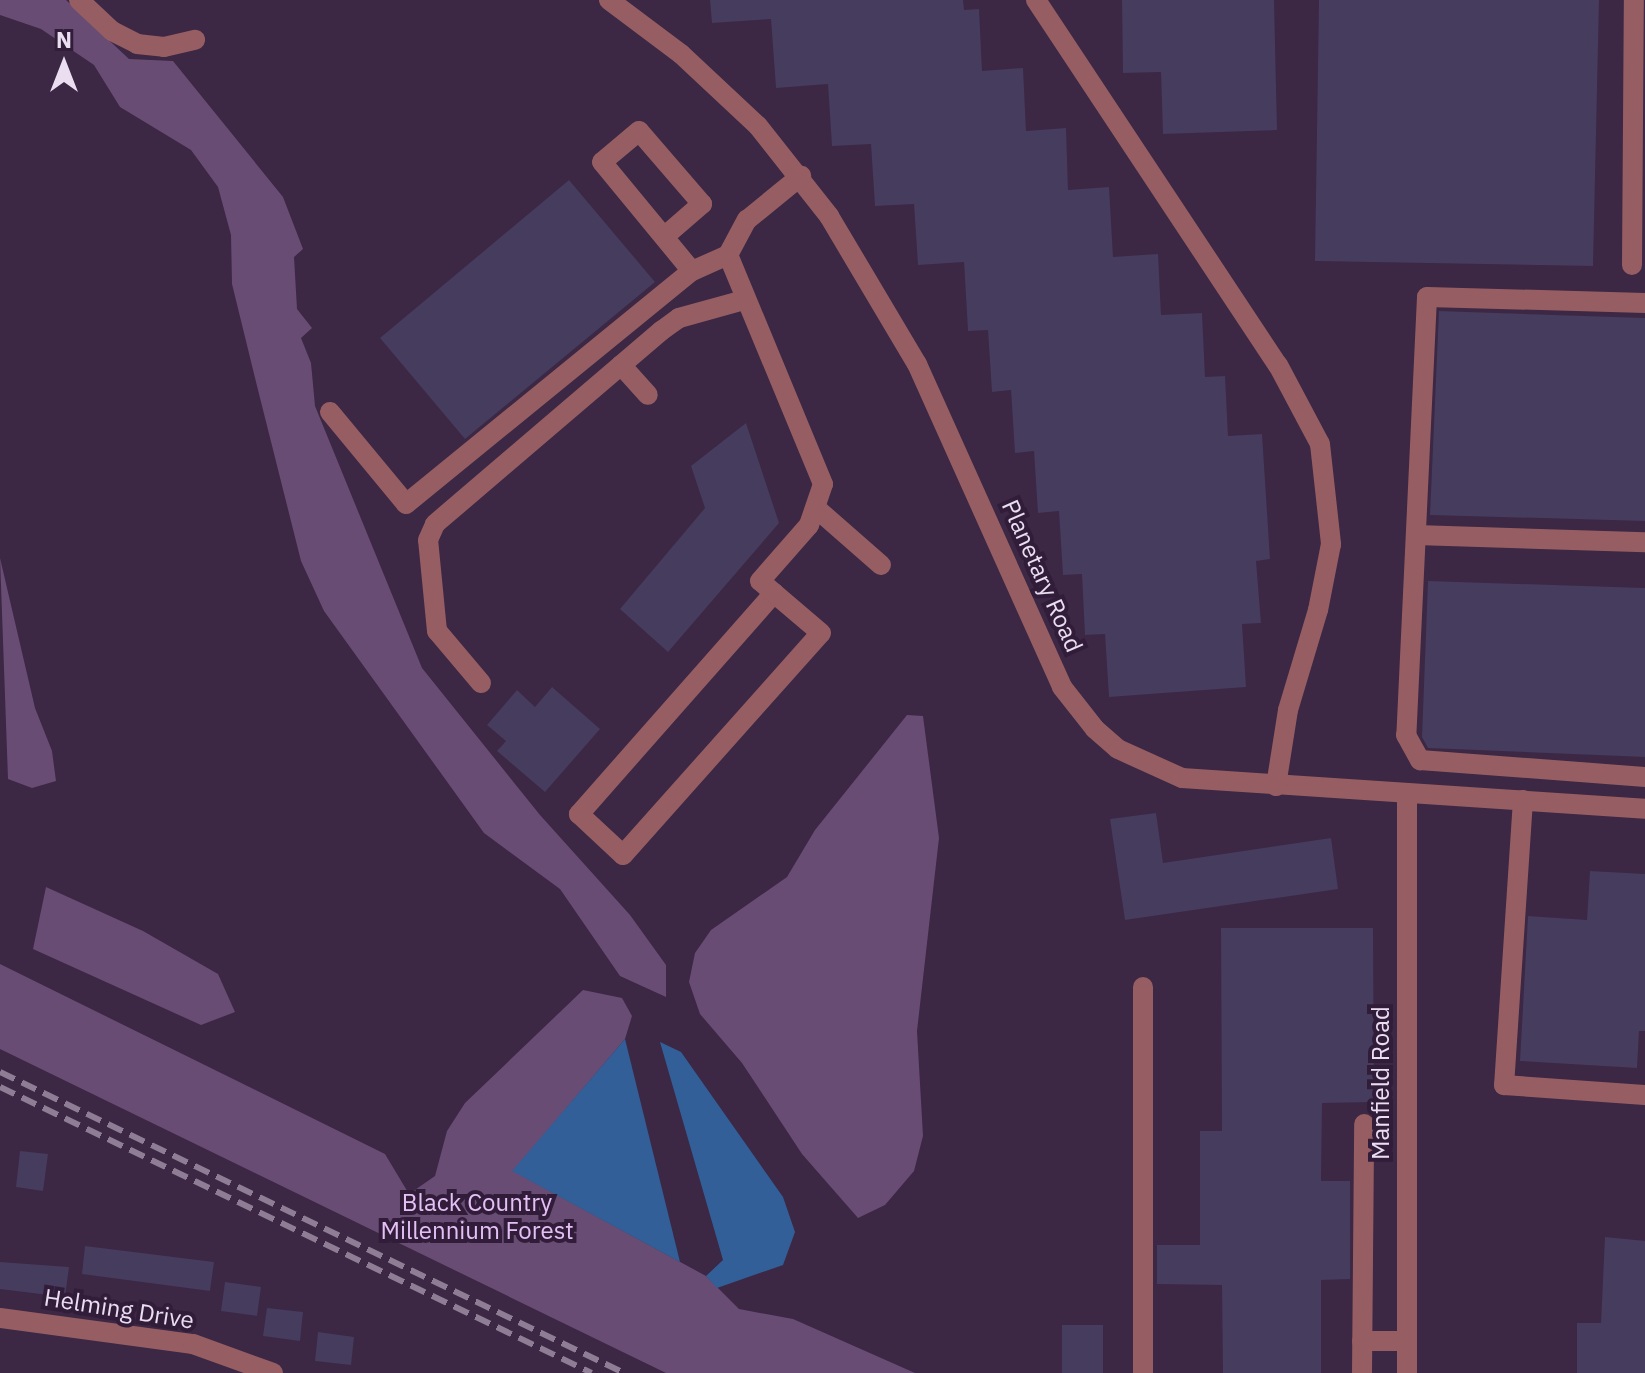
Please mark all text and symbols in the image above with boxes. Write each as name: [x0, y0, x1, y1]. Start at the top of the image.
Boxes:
north arrow: [24, 24, 104, 104]
text: N: [56, 25, 72, 54]
street label: Planetary Road: [996, 495, 1088, 657]
street label: Manfield Road: [1367, 1006, 1395, 1160]
park label: Black Country Millennium Forest: [380, 1189, 574, 1245]
street label: Helming Drive: [42, 1283, 196, 1335]

